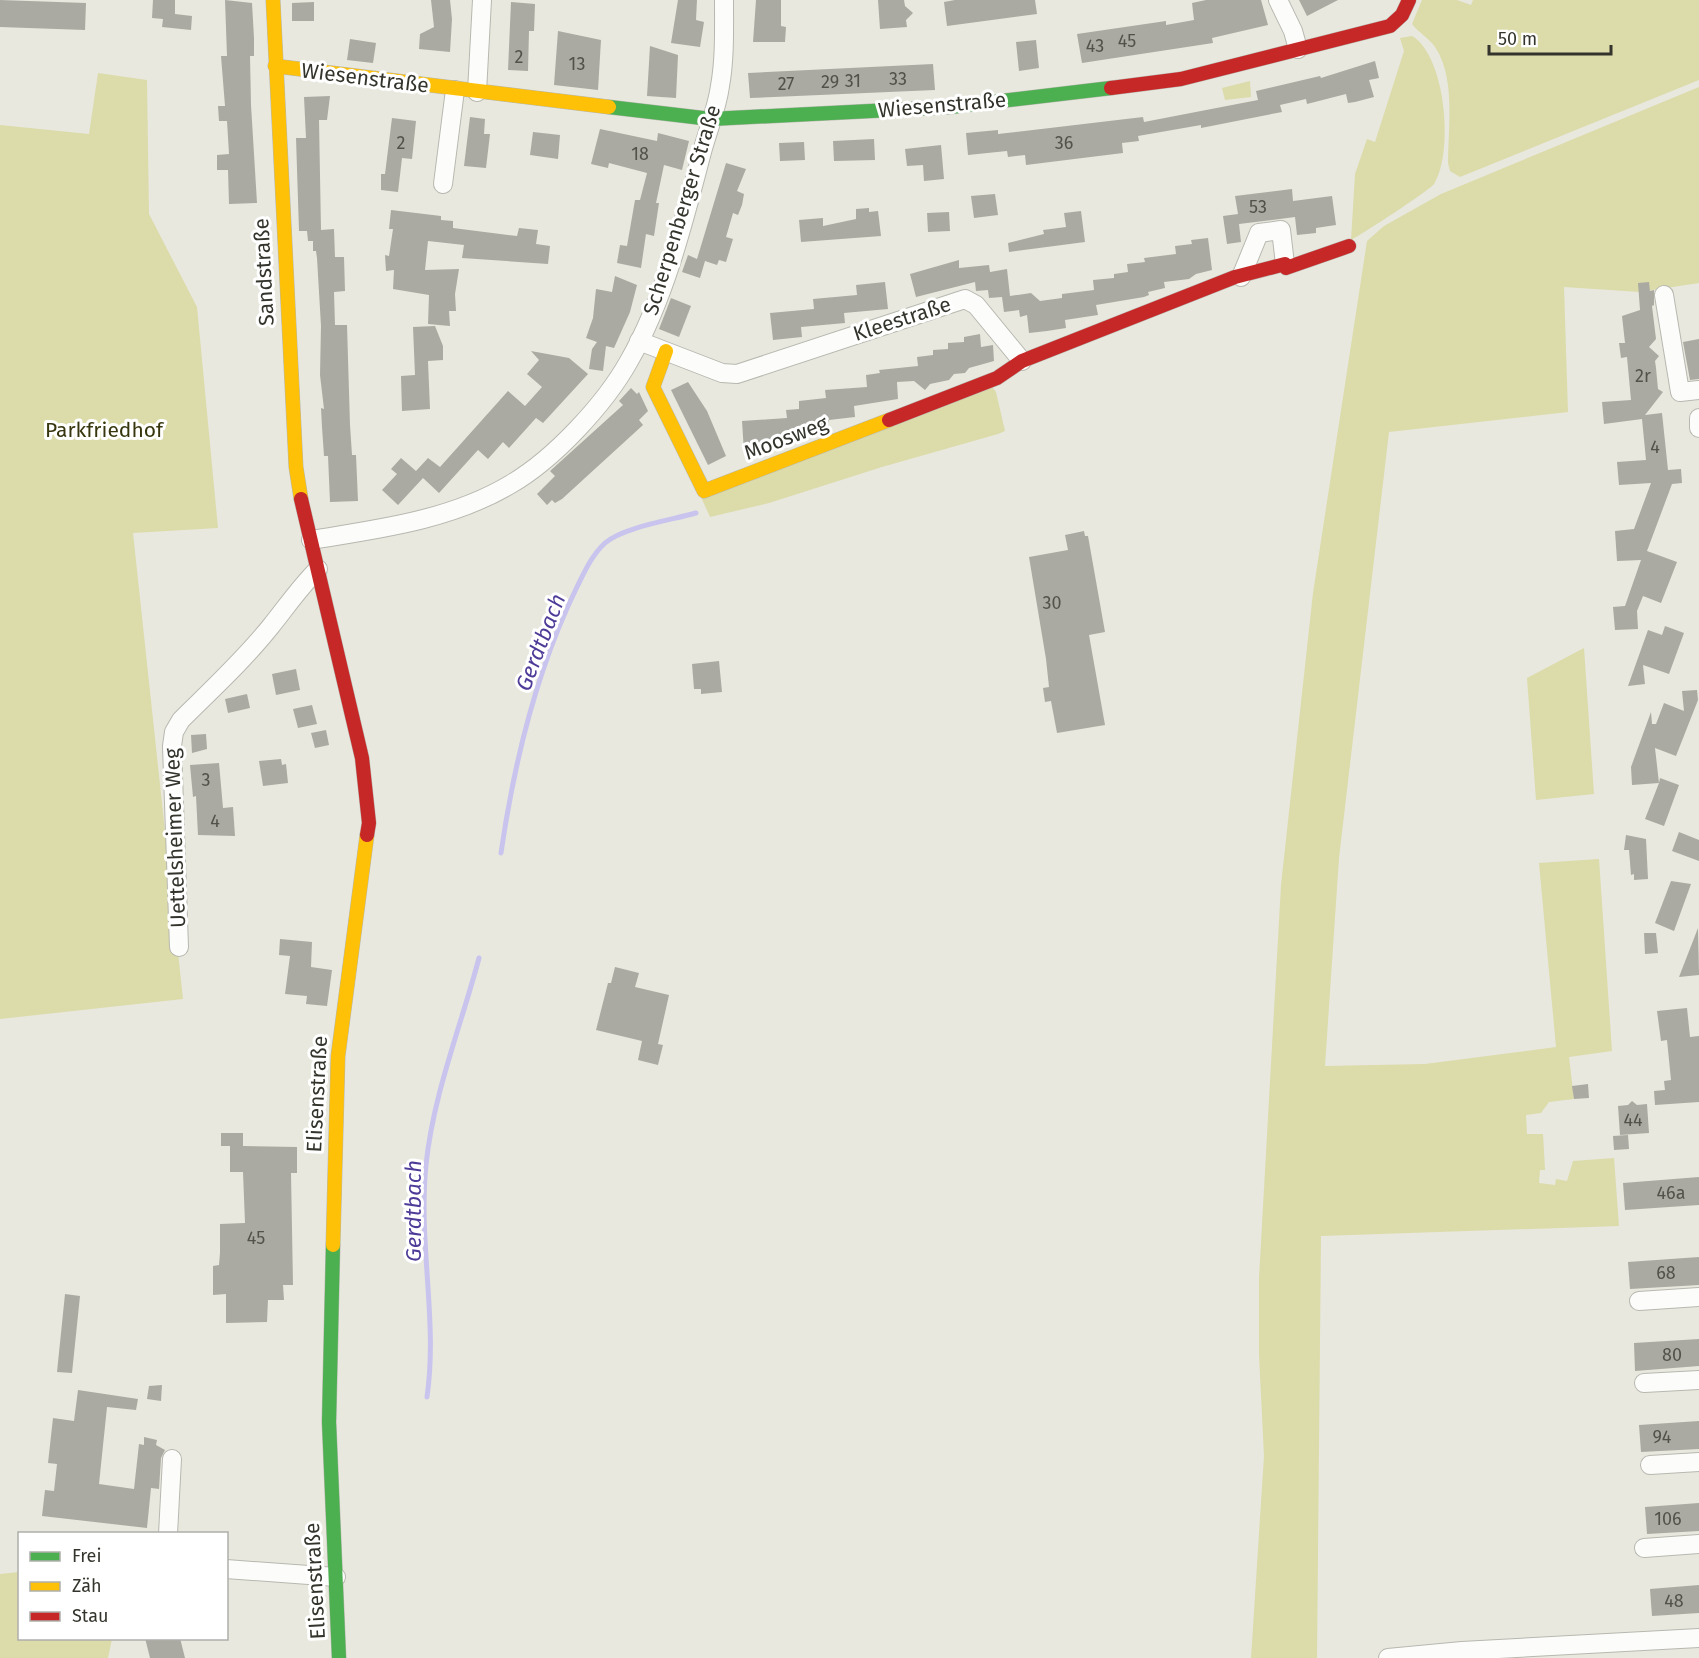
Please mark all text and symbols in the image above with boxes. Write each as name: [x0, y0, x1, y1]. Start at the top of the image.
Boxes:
scale bar: [1489, 18, 1610, 56]
text: 50 m: [1498, 28, 1537, 50]
house number: 45: [1118, 30, 1136, 52]
house number: 43: [1086, 35, 1104, 57]
house number: 2: [515, 46, 524, 68]
house number: 13: [569, 53, 585, 75]
street label: Wiesenstraße: [300, 57, 430, 99]
house number: 33: [889, 68, 907, 90]
house number: 31: [845, 70, 861, 92]
house number: 29: [821, 71, 839, 93]
house number: 27: [778, 73, 794, 95]
street label: Wiesenstraße: [877, 86, 1007, 124]
street label: Scherpenberger Straße: [638, 102, 726, 318]
house number: 2: [397, 132, 406, 154]
house number: 36: [1055, 132, 1073, 154]
house number: 18: [631, 143, 649, 165]
house number: 53: [1249, 196, 1267, 218]
street label: Sandstraße: [248, 217, 280, 327]
street label: Kleestraße: [850, 291, 954, 347]
house number: 2r: [1635, 365, 1651, 387]
street label: Moosweg: [740, 410, 832, 466]
park label: Parkfriedhof: [45, 417, 165, 443]
house number: 4: [1650, 436, 1660, 458]
water label: Gerdtbach: [510, 590, 571, 695]
house number: 30: [1042, 592, 1062, 614]
street label: Uettelsheimer Weg: [159, 748, 191, 928]
house number: 3: [202, 769, 210, 791]
house number: 4: [210, 810, 220, 832]
street label: Elisenstraße: [301, 1035, 333, 1153]
house number: 44: [1623, 1109, 1643, 1131]
water label: Gerdtbach: [400, 1160, 427, 1262]
house number: 46a: [1657, 1182, 1685, 1204]
house number: 45: [247, 1227, 265, 1249]
house number: 68: [1656, 1262, 1676, 1284]
house number: 80: [1662, 1344, 1682, 1366]
house number: 94: [1653, 1426, 1672, 1448]
house number: 106: [1654, 1508, 1682, 1530]
street label: Elisenstraße: [299, 1522, 331, 1640]
legend: [18, 1532, 228, 1640]
text: Frei: [72, 1545, 102, 1567]
text: Zäh: [72, 1575, 101, 1597]
house number: 48: [1664, 1590, 1684, 1612]
text: Stau: [72, 1605, 108, 1627]

